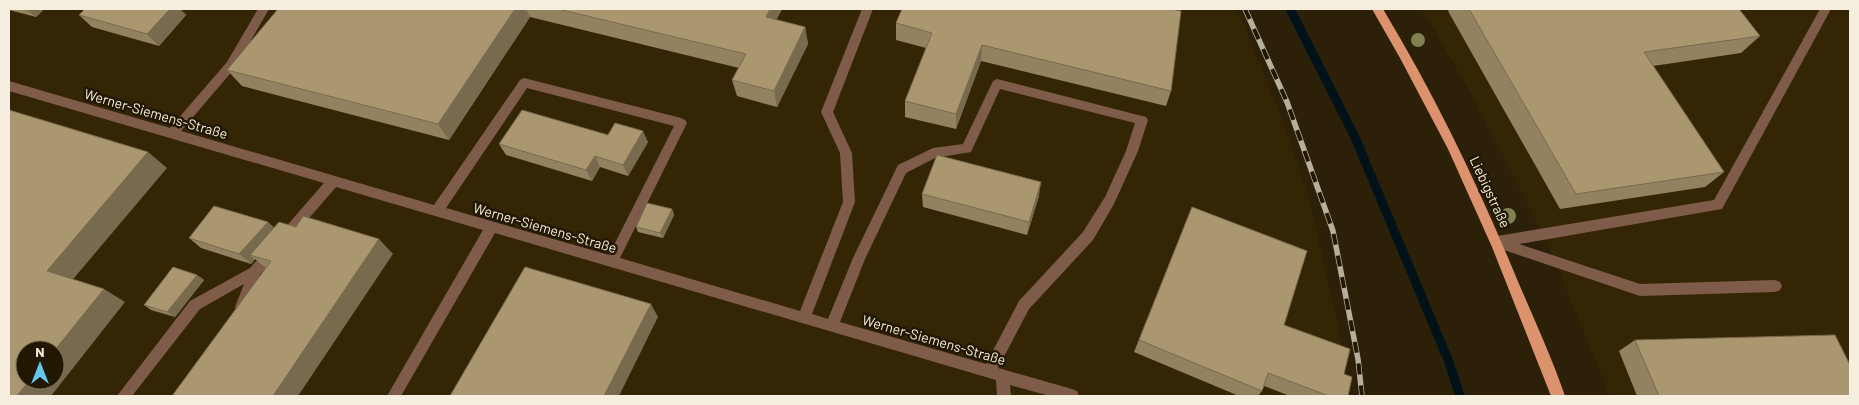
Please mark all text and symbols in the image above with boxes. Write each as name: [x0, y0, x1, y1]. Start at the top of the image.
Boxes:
street label: Werner-Siemens-Straße: [83, 85, 230, 142]
street label: Liebigstraße: [1467, 153, 1514, 230]
street label: Werner-Siemens-Straße: [472, 199, 619, 256]
street label: Werner-Siemens-Straße: [861, 311, 1008, 368]
north arrow: [15, 340, 65, 390]
text: N: [35, 343, 45, 360]

